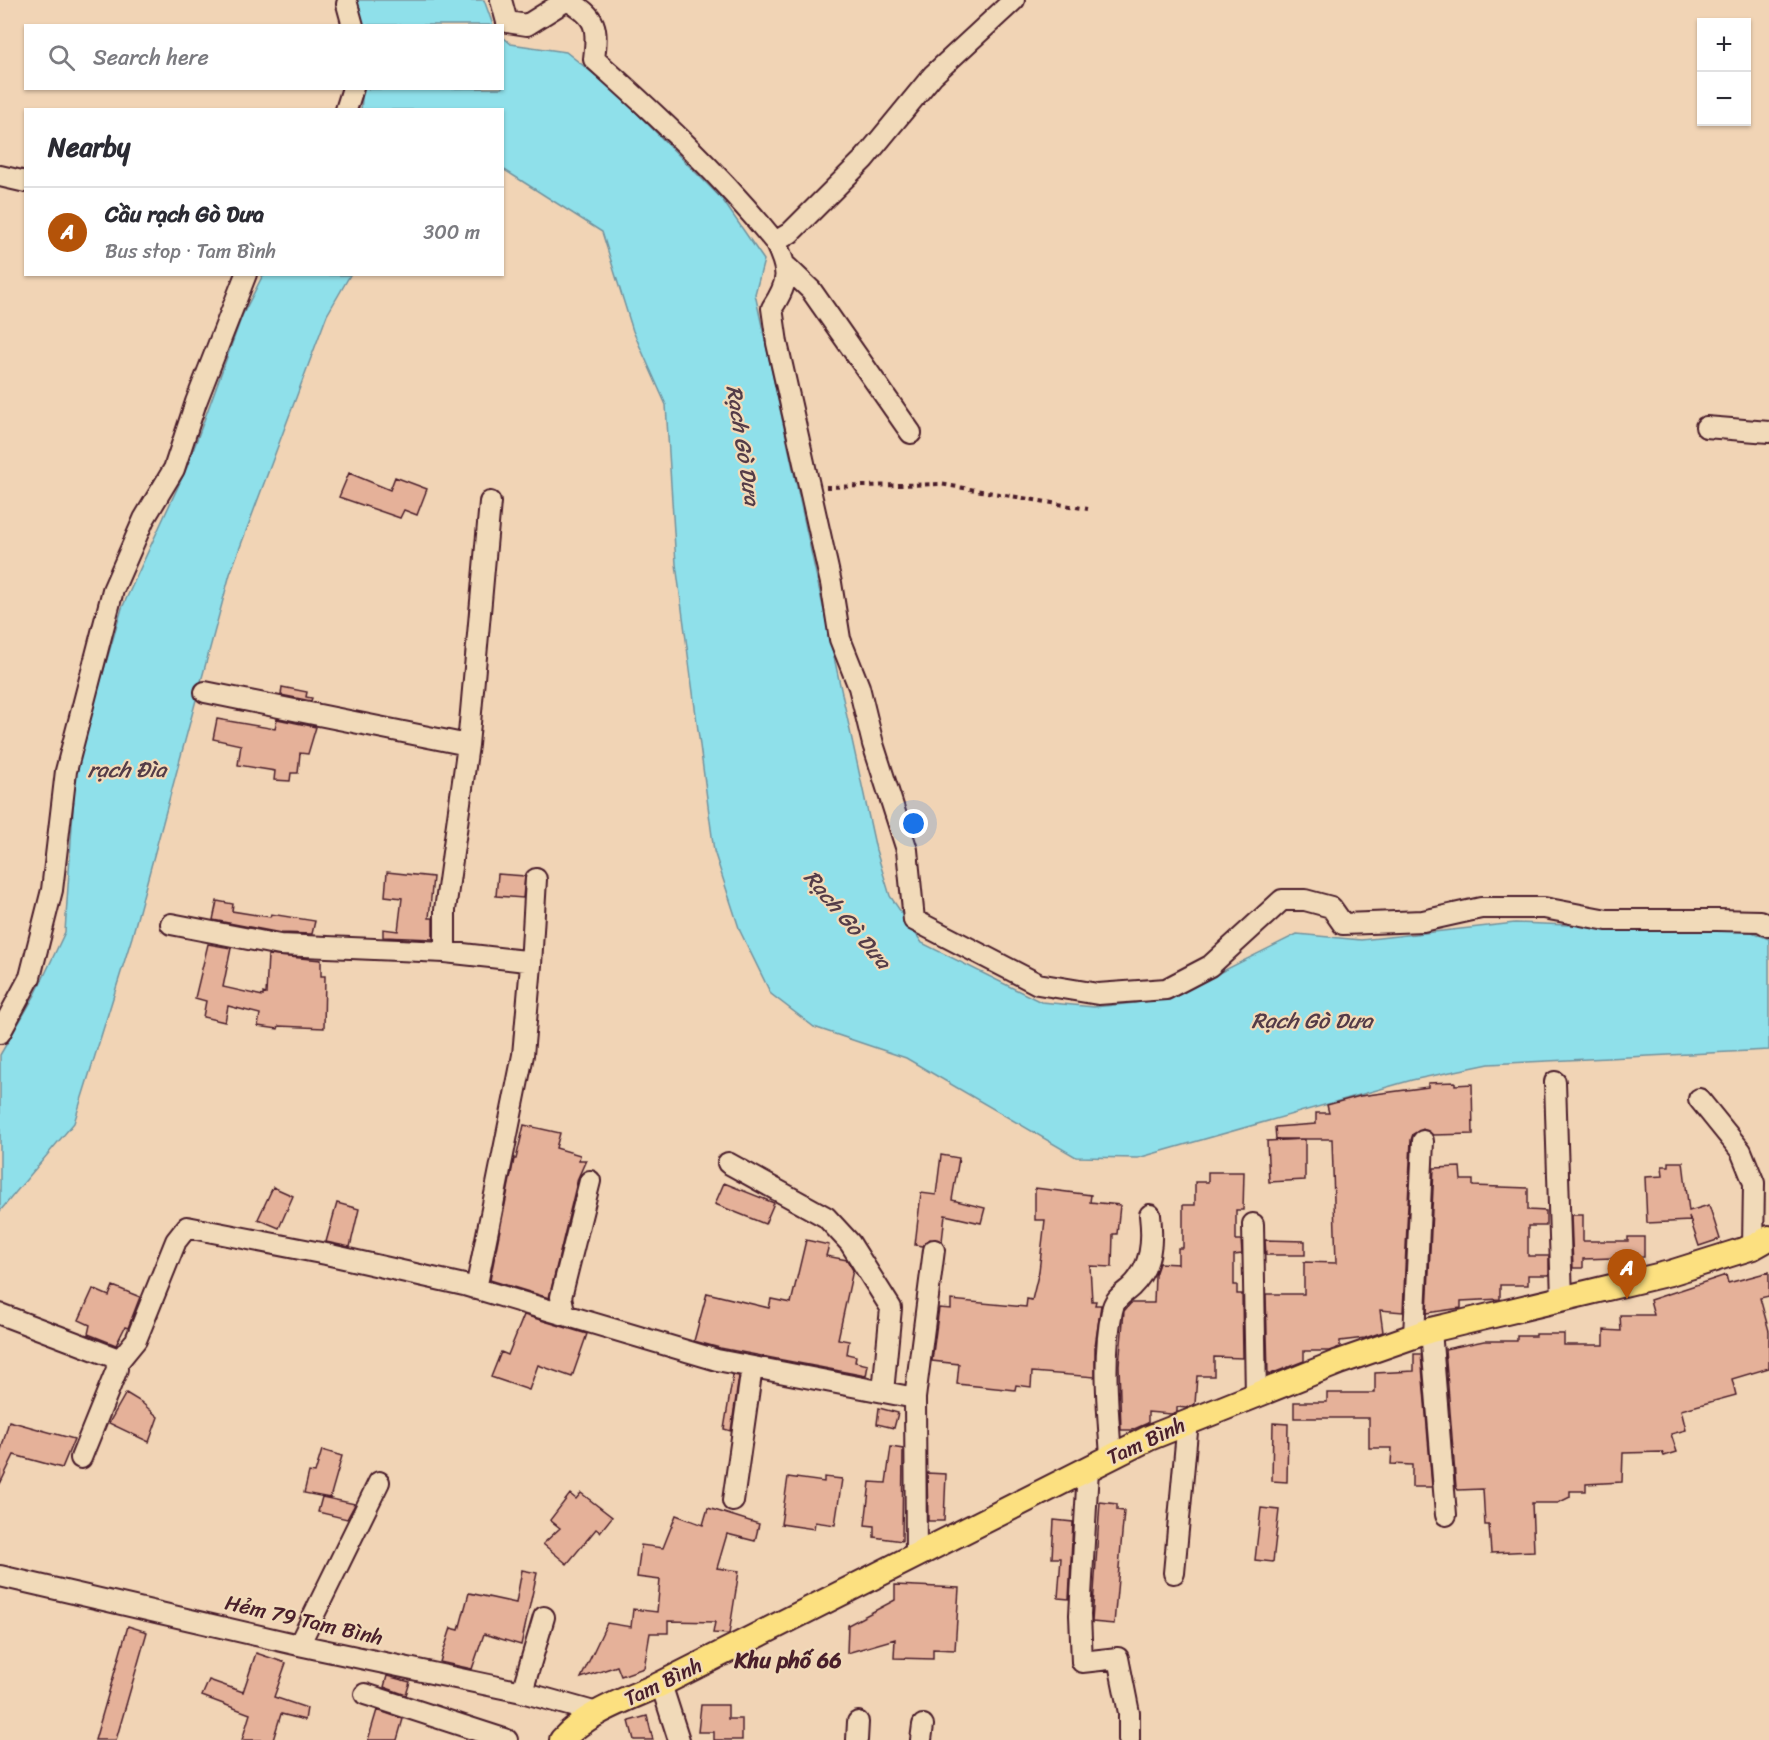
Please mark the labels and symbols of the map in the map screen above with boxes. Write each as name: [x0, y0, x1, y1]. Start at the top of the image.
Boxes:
water label: Rạch Gò Dưa: [715, 382, 773, 510]
water label: rạch Đìa: [88, 750, 168, 789]
your location: [899, 809, 928, 838]
water label: Rạch Gò Dưa: [794, 860, 903, 980]
water label: Rạch Gò Dưa: [1251, 1001, 1375, 1040]
pin: A: [1608, 1250, 1646, 1299]
street label: Tam Bình: [1100, 1406, 1192, 1476]
street label: Hẻm 79 Tam Bình: [221, 1583, 387, 1657]
district label: Khu phố 66: [733, 1641, 842, 1680]
street label: Tam Bình: [617, 1647, 709, 1717]

